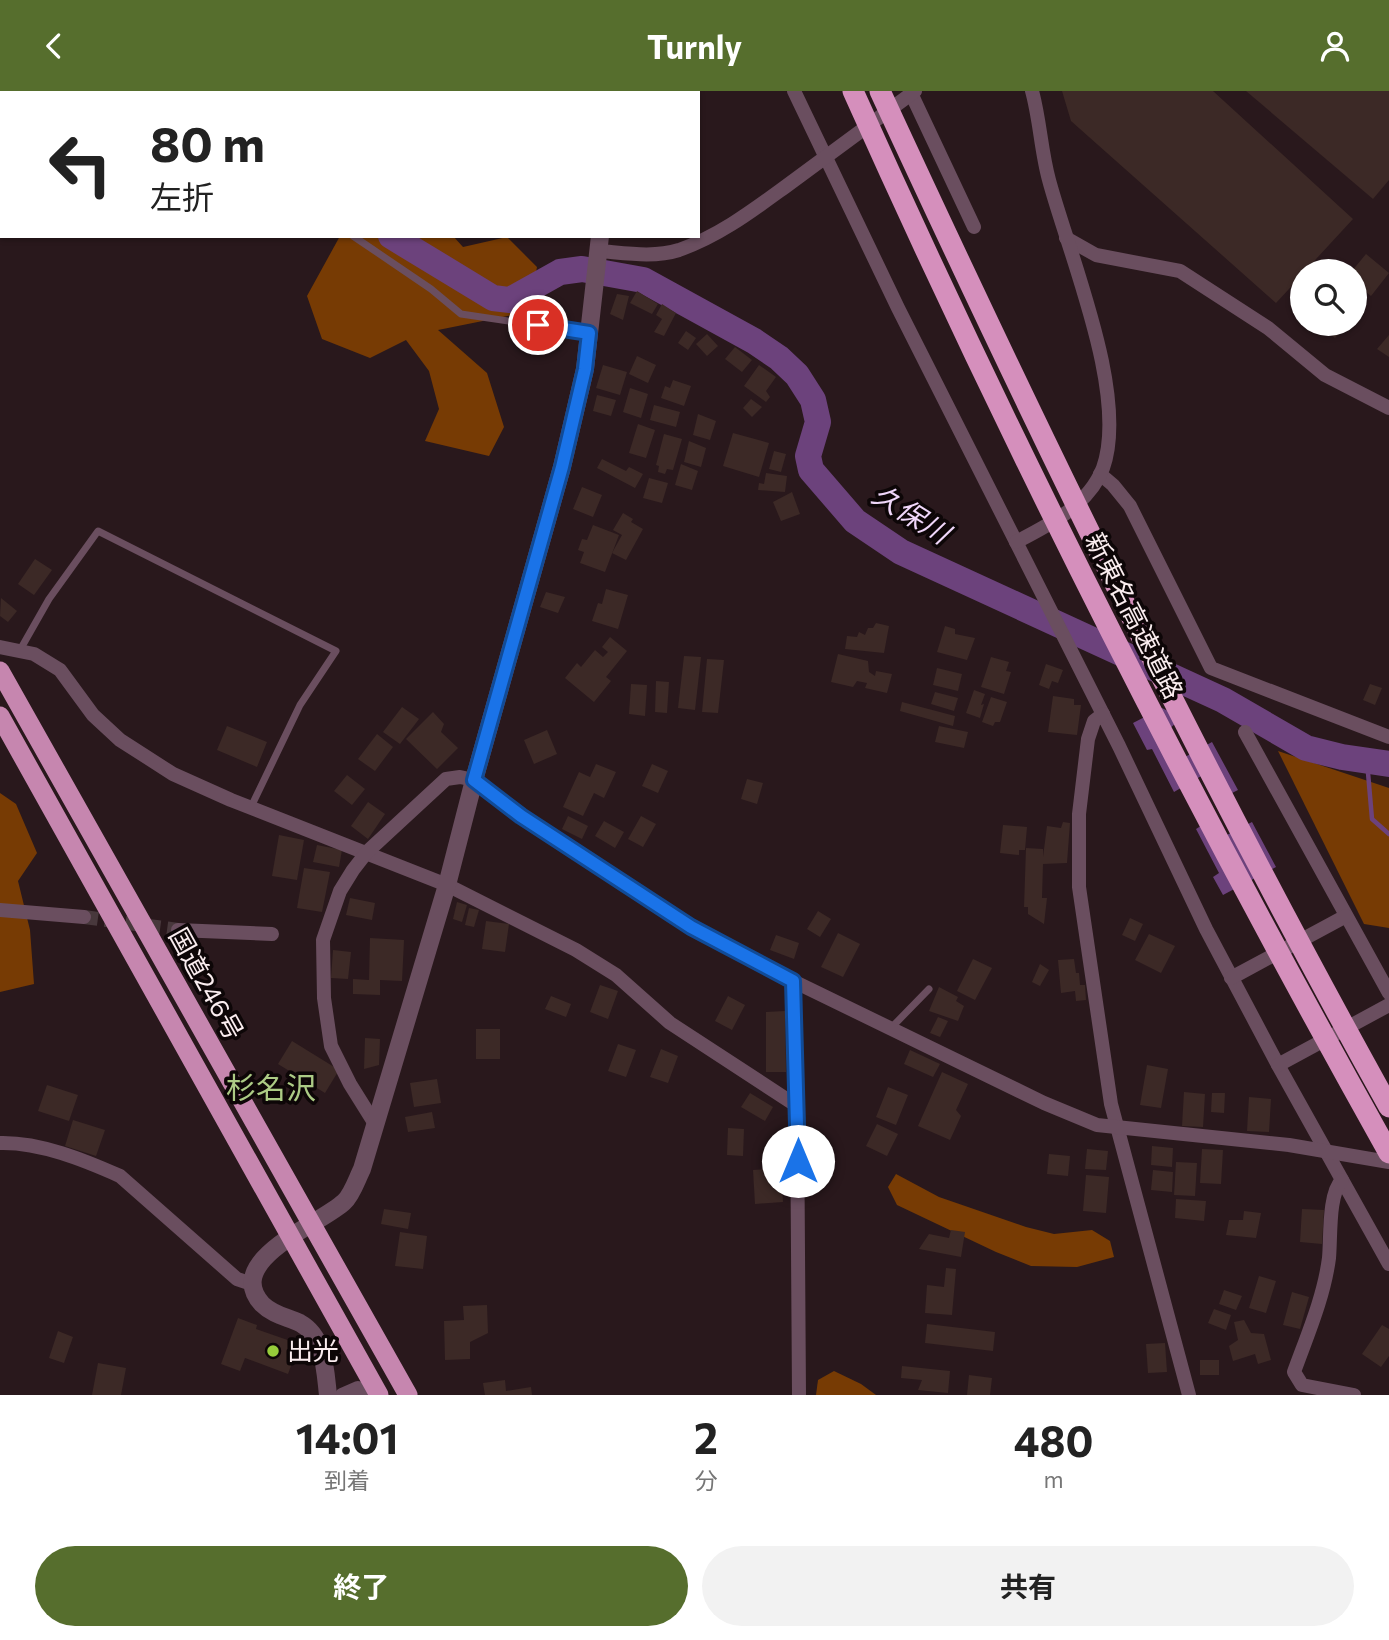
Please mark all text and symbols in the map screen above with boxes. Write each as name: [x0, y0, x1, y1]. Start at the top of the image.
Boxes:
text: Turnly: [647, 26, 742, 66]
icon: back: [35, 27, 73, 65]
icon: person: [1316, 27, 1354, 65]
text: 80 m: [150, 112, 265, 172]
icon: left: [35, 119, 126, 210]
text: 左折: [150, 176, 214, 216]
map controls: [1290, 259, 1367, 336]
button: search: [1290, 259, 1367, 336]
pin: [508, 295, 568, 355]
icon: arrive: [519, 306, 557, 344]
water label: 久保川: [867, 476, 959, 551]
street label: 新東名高速道路: [1080, 527, 1190, 703]
street label: 国道246号: [164, 922, 251, 1045]
district label: 杉名沢: [226, 1068, 316, 1105]
position arrow: [761, 1124, 835, 1198]
place label: 出光: [287, 1334, 339, 1365]
marker: 出光: [265, 1343, 281, 1359]
text: 14:01: [296, 1411, 398, 1463]
text: 2: [694, 1411, 718, 1463]
text: 480: [1014, 1414, 1093, 1466]
text: m: [1043, 1465, 1064, 1493]
text: 到着: [324, 1466, 370, 1494]
text: 分: [695, 1466, 718, 1494]
button: 終了: [35, 1546, 688, 1626]
button: 共有: [702, 1546, 1354, 1626]

